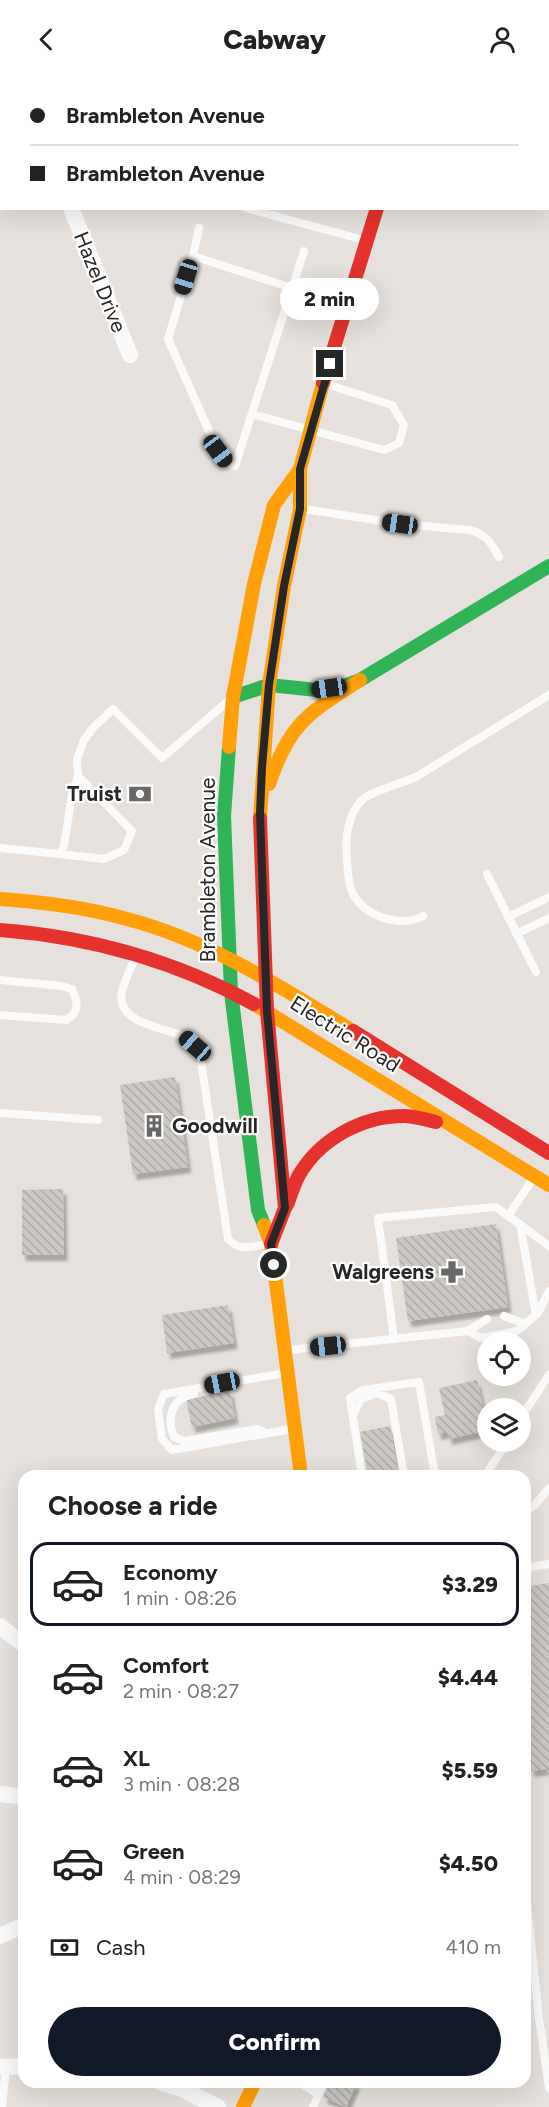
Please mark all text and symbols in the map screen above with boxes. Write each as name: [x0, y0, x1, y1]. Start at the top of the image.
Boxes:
icon: back: [30, 23, 63, 56]
text: Cabway: [223, 23, 326, 56]
icon: person: [486, 23, 519, 56]
text: Brambleton Avenue: [66, 102, 265, 129]
text: Brambleton Avenue: [66, 160, 265, 187]
street label: Hazel Drive: [69, 228, 132, 336]
car: [172, 257, 200, 297]
callout: 2 min: [280, 277, 380, 319]
text: 2 min: [304, 287, 355, 311]
route end: [316, 350, 343, 377]
car: [200, 431, 236, 471]
car: [381, 513, 419, 535]
car: [310, 677, 348, 699]
street label: Brambleton Avenue: [195, 778, 220, 962]
place label: Truist: [67, 781, 122, 806]
bank icon: Truist: [127, 781, 153, 807]
street label: Electric Road: [286, 990, 405, 1077]
car: [176, 1027, 214, 1065]
building icon: Goodwill: [141, 1113, 167, 1139]
place label: Goodwill: [172, 1113, 258, 1138]
route start: [260, 1251, 287, 1278]
place label: Walgreens: [332, 1259, 434, 1284]
pharmacy icon: Walgreens: [439, 1259, 465, 1285]
map controls: [477, 1332, 531, 1452]
button: locate: [477, 1332, 531, 1386]
car: [309, 1335, 347, 1357]
car: [203, 1371, 241, 1395]
button: layers: [477, 1398, 531, 1452]
text: Choose a ride: [48, 1489, 217, 1522]
icon: car: [51, 1557, 105, 1611]
text: Economy: [123, 1559, 218, 1586]
text: $3.29: [442, 1571, 498, 1598]
text: 1 min · 08:26: [123, 1586, 237, 1610]
icon: car: [51, 1650, 105, 1704]
text: Comfort: [123, 1652, 209, 1679]
text: $4.44: [438, 1664, 498, 1691]
text: 2 min · 08:27: [123, 1679, 239, 1703]
icon: car: [51, 1743, 105, 1797]
text: XL: [123, 1745, 150, 1772]
text: $5.59: [441, 1757, 498, 1784]
text: 3 min · 08:28: [123, 1772, 240, 1796]
icon: car: [51, 1836, 105, 1890]
text: Green: [123, 1838, 185, 1865]
text: $4.50: [439, 1850, 498, 1877]
text: 4 min · 08:29: [123, 1865, 241, 1889]
icon: cash: [48, 1931, 81, 1964]
text: Cash: [96, 1934, 146, 1961]
text: 410 m: [446, 1935, 501, 1959]
button: Confirm: [48, 2007, 501, 2076]

